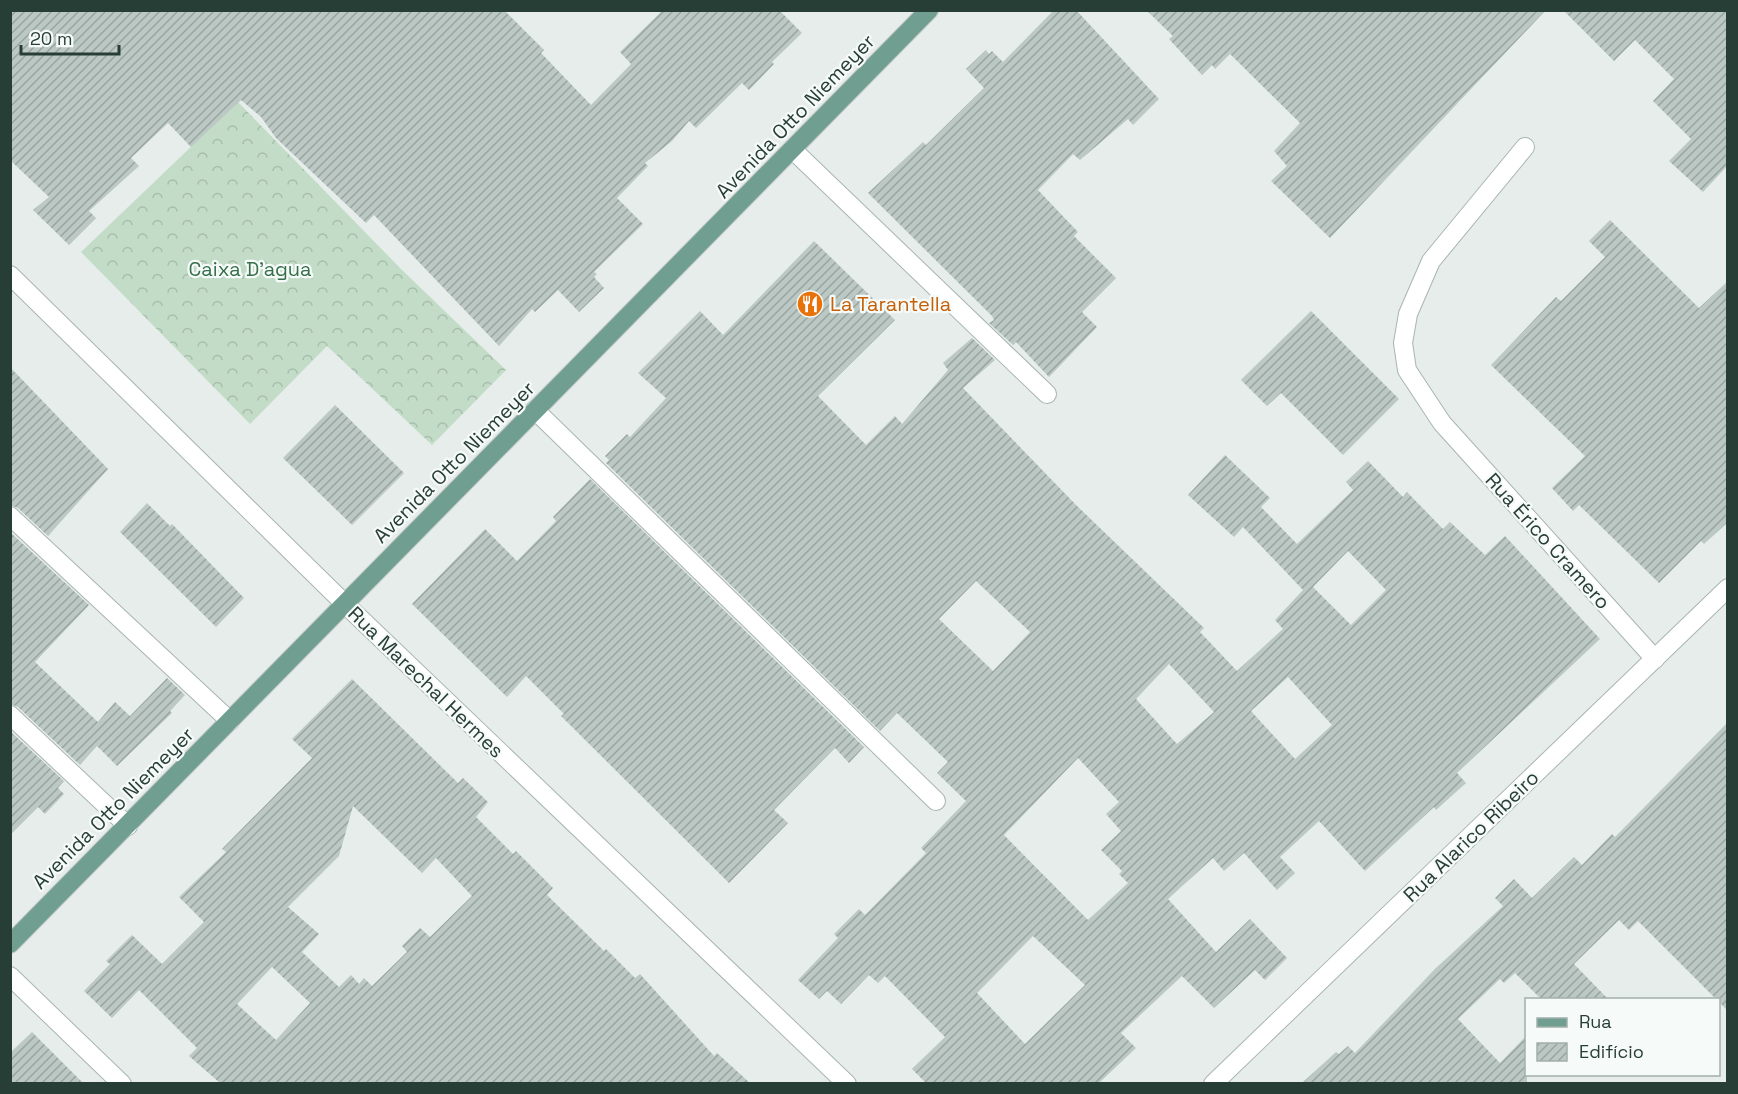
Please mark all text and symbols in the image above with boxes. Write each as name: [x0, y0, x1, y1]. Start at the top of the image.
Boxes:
scale bar: [21, 18, 118, 56]
text: 20 m: [30, 27, 73, 50]
street label: Avenida Otto Niemeyer: [710, 28, 880, 204]
park label: Caixa D'agua: [189, 256, 311, 282]
restaurant icon: La Tarantella: [795, 289, 825, 319]
place label: La Tarantella: [830, 291, 951, 317]
street label: Avenida Otto Niemeyer: [368, 376, 540, 548]
street label: Rua Érico Cramero: [1480, 467, 1616, 615]
street label: Rua Marechal Hermes: [342, 601, 510, 763]
street label: Avenida Otto Niemeyer: [27, 722, 199, 894]
street label: Rua Alarico Ribeiro: [1398, 765, 1544, 907]
legend: [1525, 998, 1720, 1076]
text: Rua: [1579, 1010, 1612, 1033]
text: Edifício: [1579, 1040, 1644, 1063]

